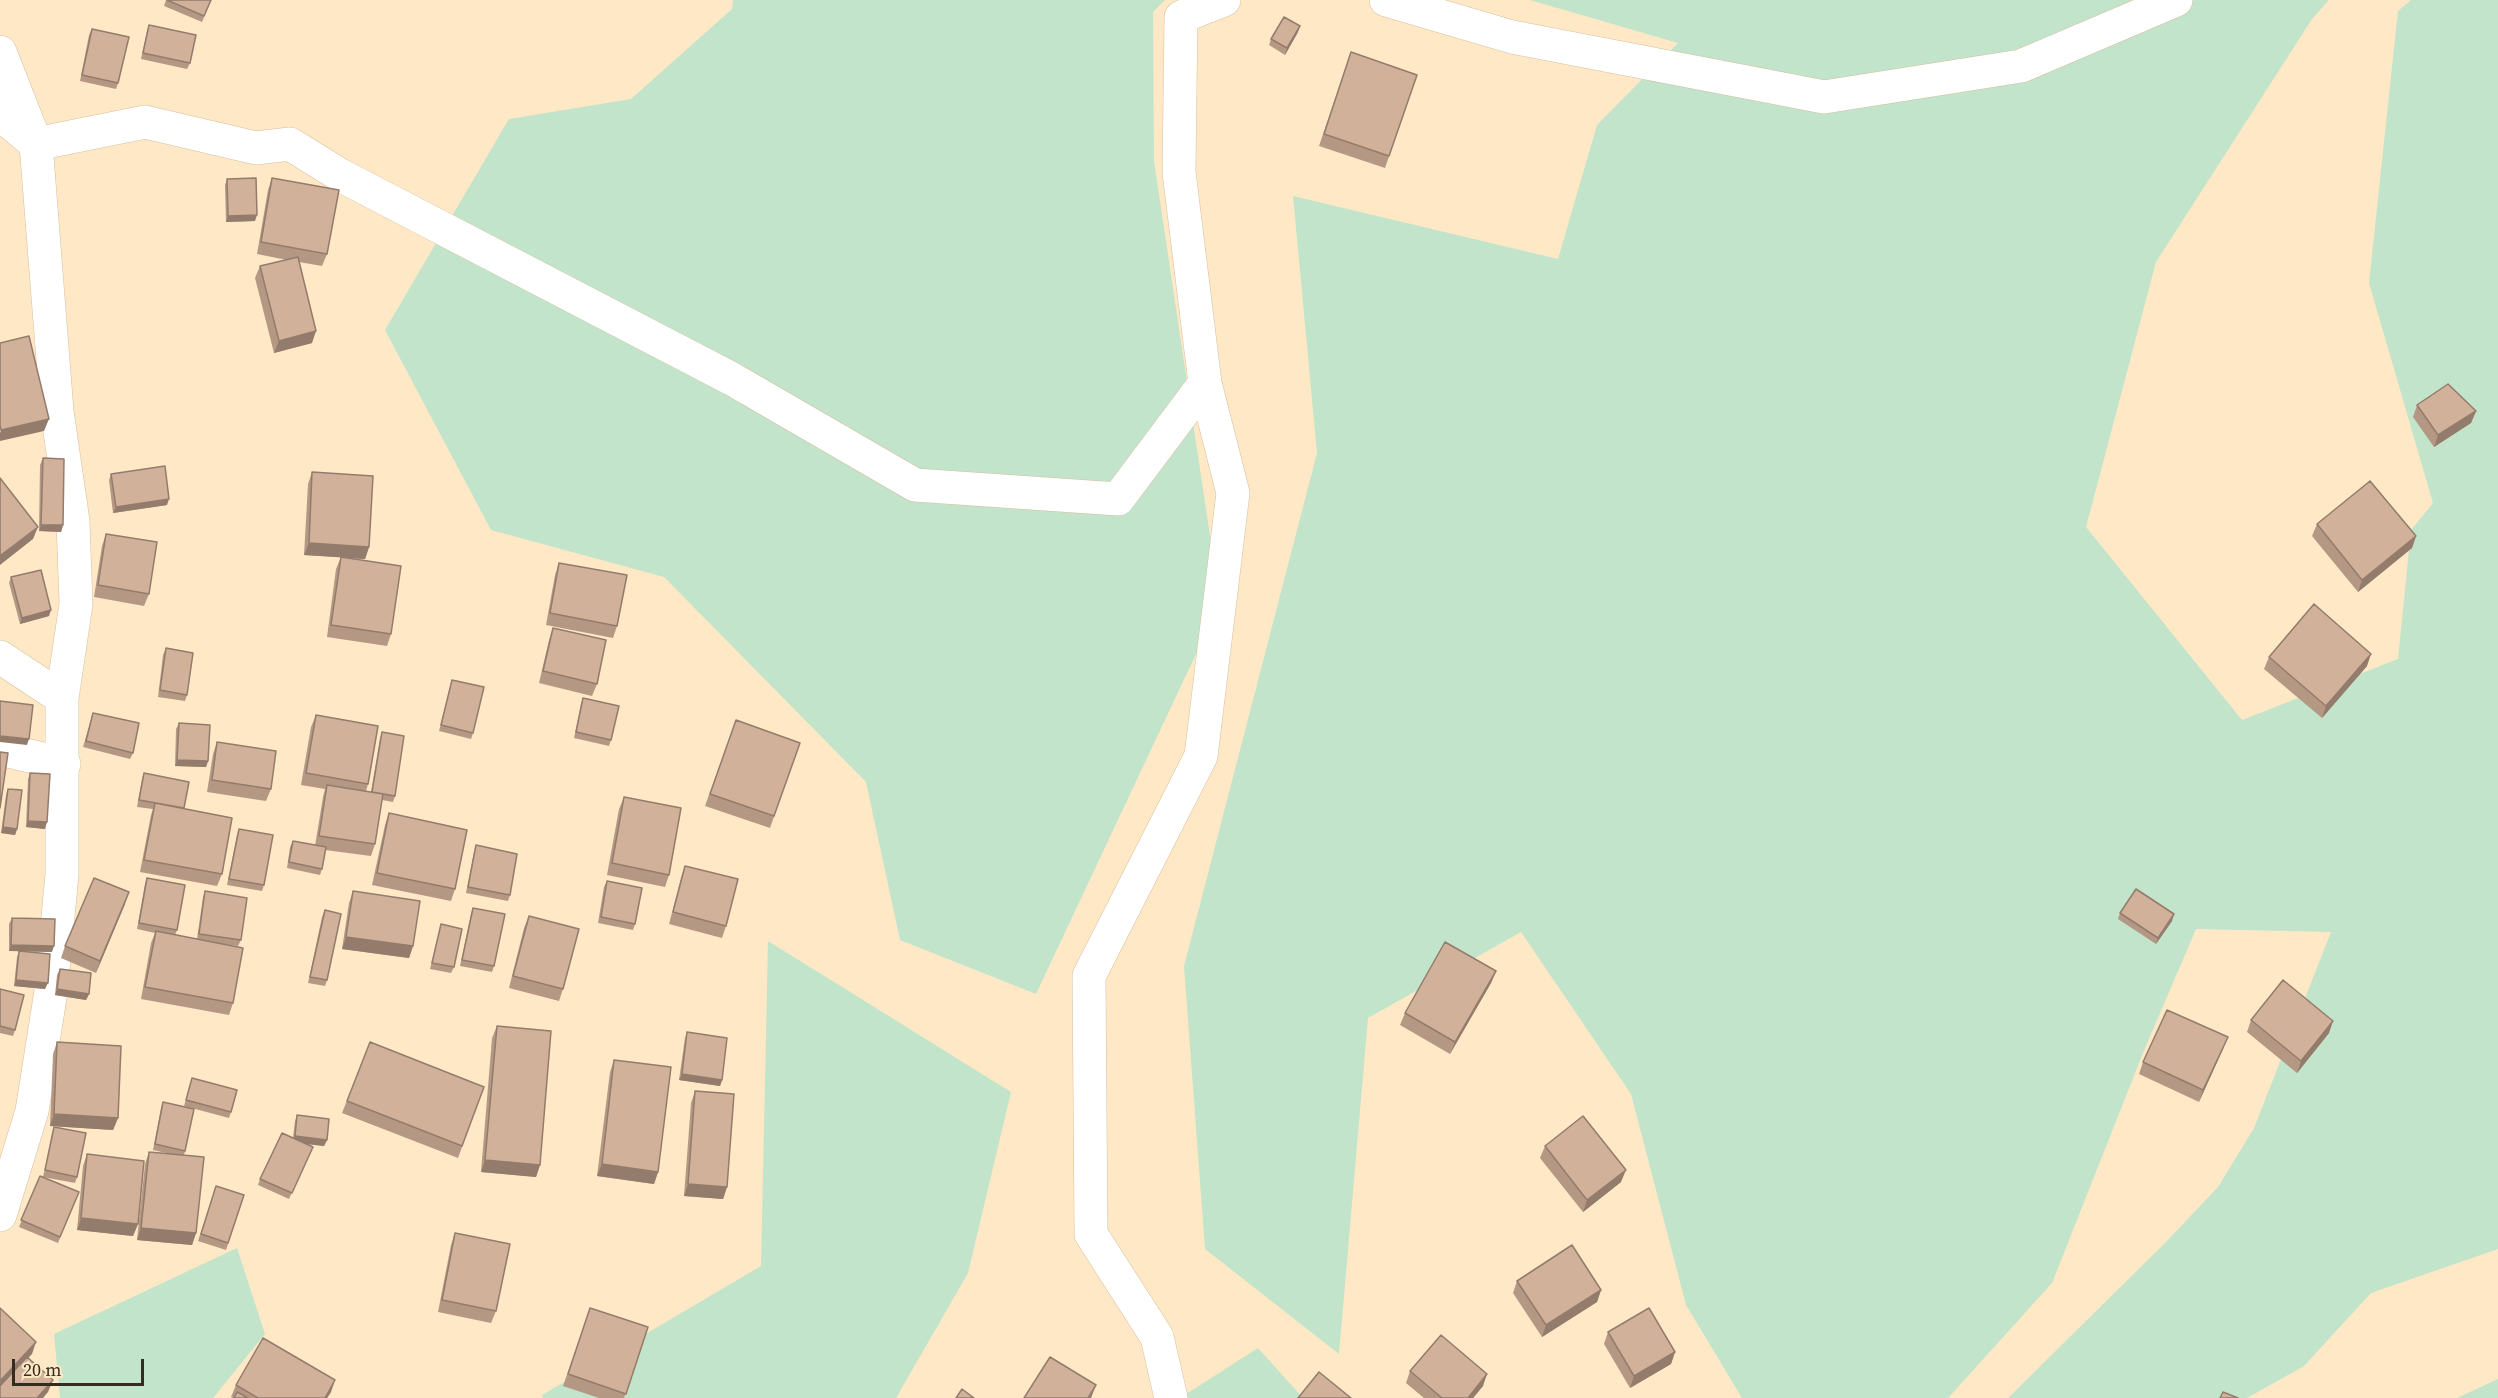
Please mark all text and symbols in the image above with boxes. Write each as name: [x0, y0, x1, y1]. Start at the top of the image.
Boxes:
scale bar: [15, 1347, 147, 1385]
text: 20 m: [23, 1357, 61, 1382]

